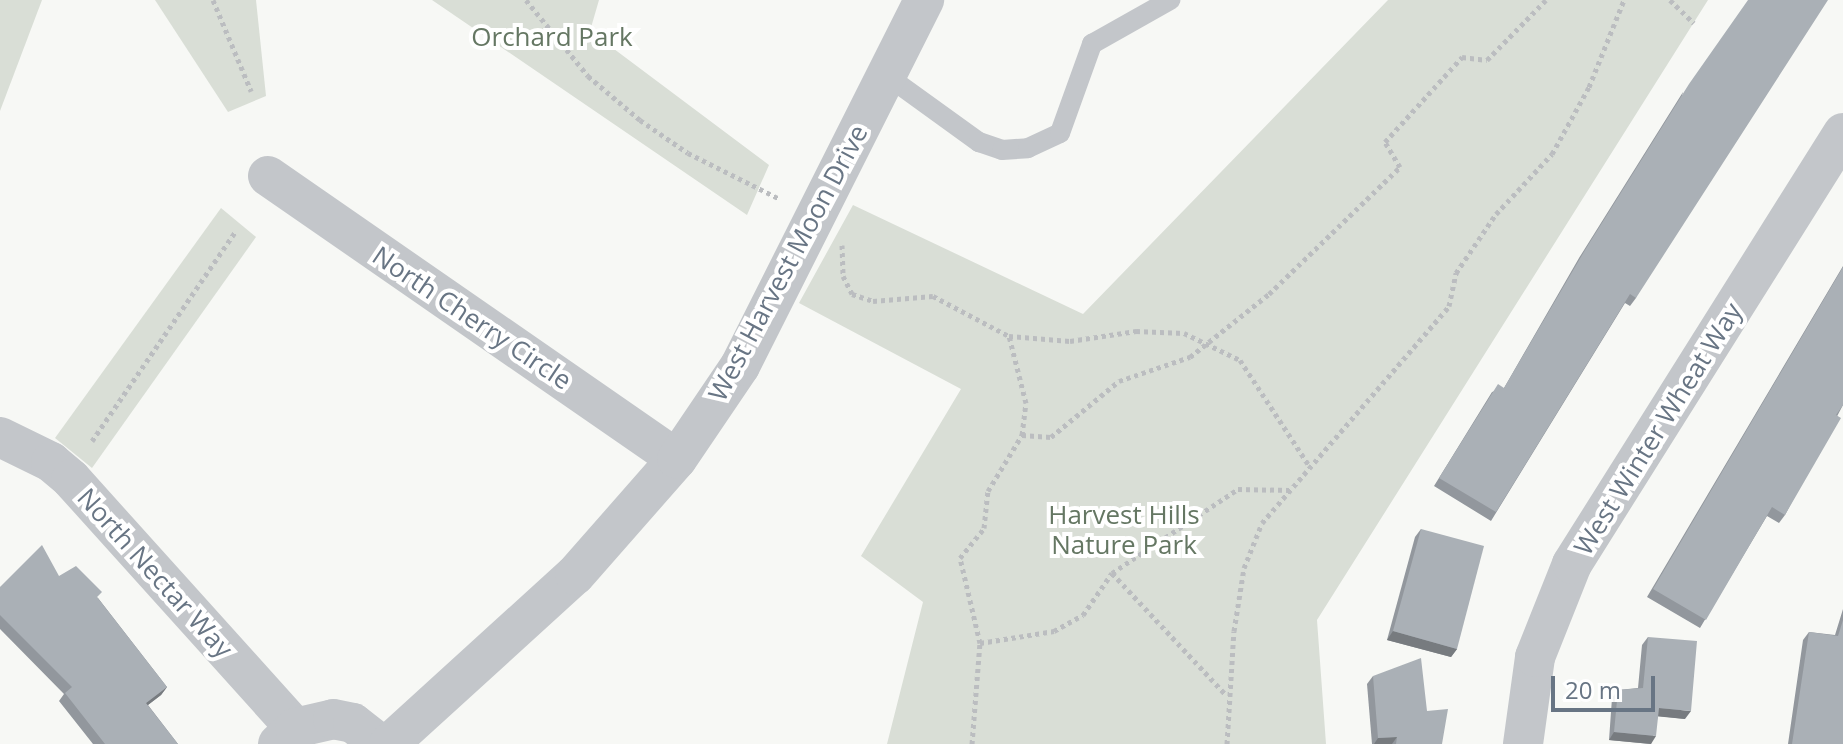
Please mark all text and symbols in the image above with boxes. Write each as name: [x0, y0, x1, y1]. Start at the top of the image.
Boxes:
park label: Orchard Park: [471, 21, 633, 53]
street label: West Harvest Moon Drive: [702, 120, 874, 406]
street label: North Cherry Circle: [367, 240, 577, 396]
street label: West Winter Wheat Way: [1568, 297, 1748, 561]
street label: North Nectar Way: [71, 482, 239, 664]
park label: Harvest Hills Nature Park: [1048, 499, 1200, 560]
scale bar: [1555, 660, 1659, 710]
text: 20 m: [1565, 673, 1621, 706]

